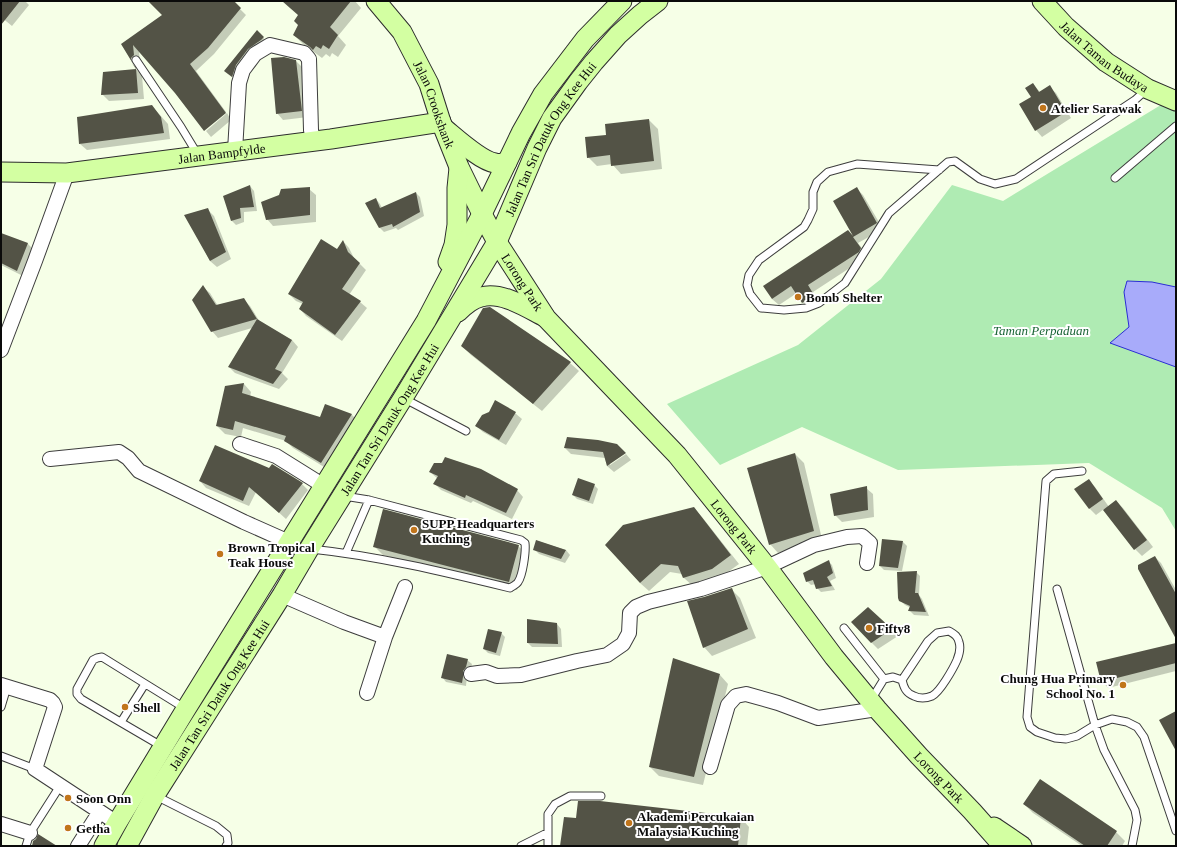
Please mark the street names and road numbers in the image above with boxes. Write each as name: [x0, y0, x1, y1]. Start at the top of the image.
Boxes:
street label: Jalan Taman Budaya: [1057, 18, 1152, 95]
street label: Jalan Crookshank: [411, 58, 458, 151]
street label: Jalan Tan Sri Datuk Ong Kee Hui: [501, 58, 599, 218]
street label: Jalan Bampfylde: [177, 140, 266, 166]
street label: Lorong Park: [499, 250, 547, 314]
street label: Jalan Tan Sri Datuk Ong Kee Hui: [337, 340, 442, 498]
street label: Lorong Park: [708, 496, 761, 557]
street label: Jalan Tan Sri Datuk Ong Kee Hui: [165, 616, 272, 773]
street label: Lorong Park: [911, 748, 968, 806]

